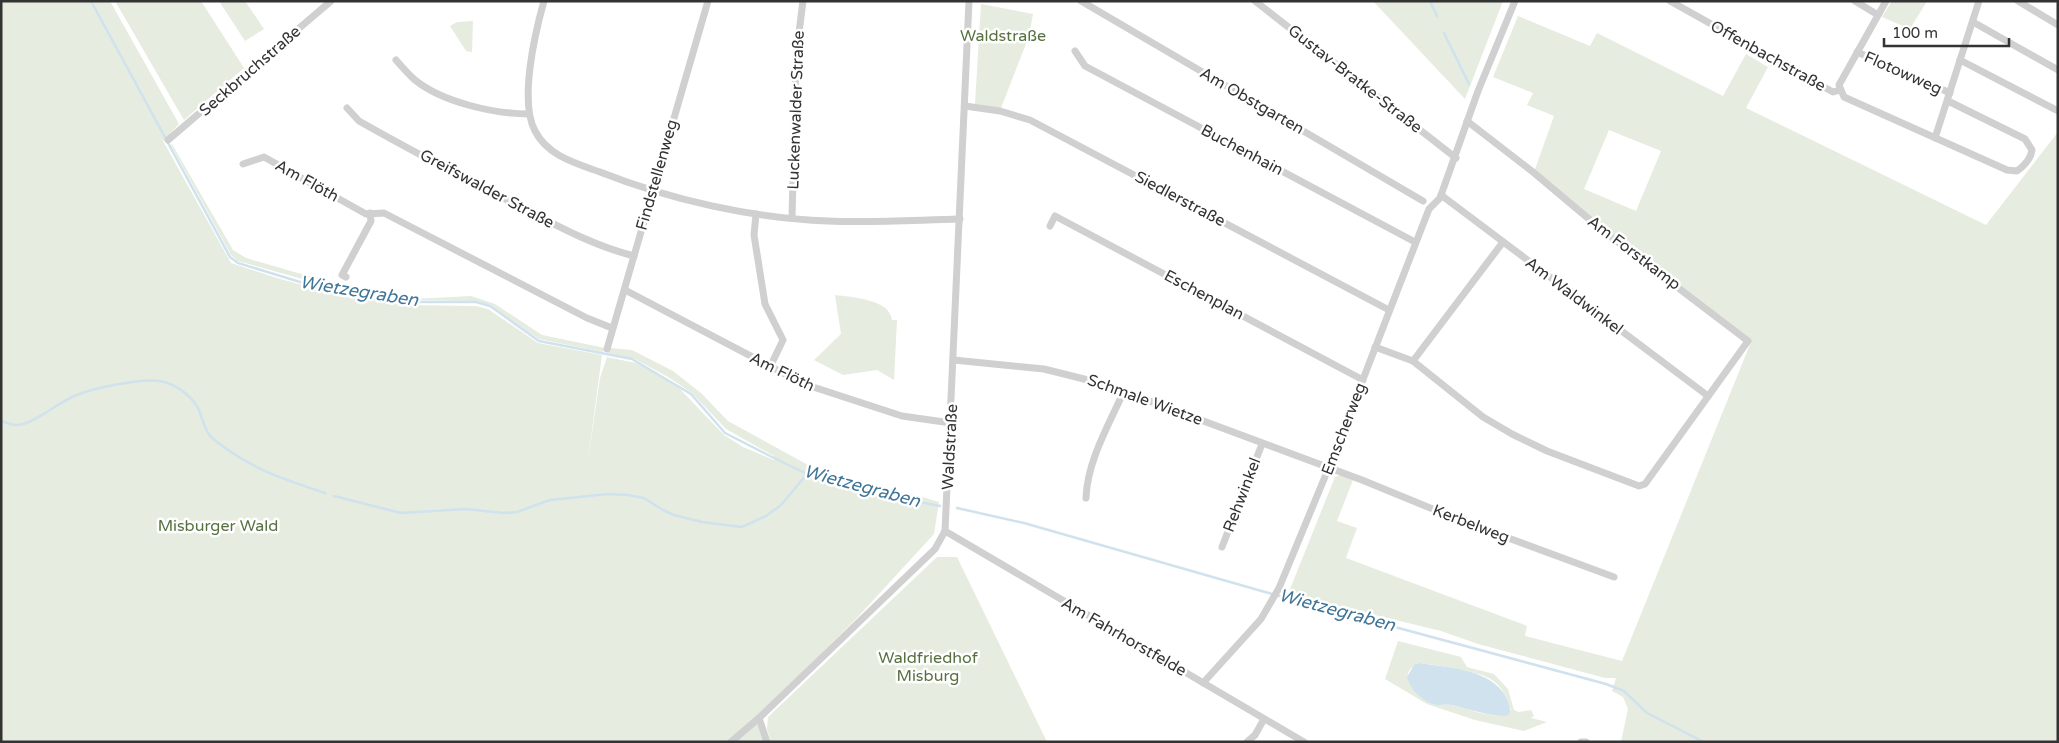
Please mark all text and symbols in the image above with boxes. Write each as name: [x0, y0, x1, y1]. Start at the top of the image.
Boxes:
scale bar: [1884, 15, 2009, 47]
street label: Offenbachstraße: [1707, 16, 1829, 96]
street label: Gustav-Bratke-Straße: [1284, 20, 1426, 138]
street label: Seckbruchstraße: [195, 21, 305, 121]
text: 100 m: [1892, 24, 1938, 42]
park label: Waldstraße: [960, 26, 1046, 46]
street label: Luckenwalder Straße: [783, 30, 809, 190]
street label: Flotowweg: [1861, 47, 1945, 99]
street label: Am Obstgarten: [1196, 63, 1308, 139]
street label: Findstellenweg: [632, 117, 682, 233]
street label: Buchenhain: [1197, 120, 1287, 180]
street label: Greifswalder Straße: [416, 145, 558, 233]
street label: Am Flöth: [272, 155, 342, 207]
street label: Siedlerstraße: [1131, 167, 1229, 231]
street label: Am Forstkamp: [1583, 211, 1685, 295]
street label: Am Waldwinkel: [1521, 253, 1627, 339]
street label: Eschenplan: [1161, 266, 1247, 324]
water label: Wietzegraben: [298, 271, 421, 311]
street label: Am Flöth: [746, 348, 818, 396]
street label: Schmale Wietze: [1085, 370, 1205, 430]
street label: Emscherweg: [1317, 380, 1371, 478]
street label: Waldstraße: [938, 403, 962, 491]
street label: Rehwinkel: [1219, 455, 1265, 535]
water label: Wietzegraben: [801, 460, 924, 512]
street label: Kerbelweg: [1430, 500, 1512, 548]
park label: Misburger Wald: [158, 516, 278, 536]
water label: Wietzegraben: [1276, 584, 1399, 636]
street label: Am Fahrhorstfelde: [1058, 593, 1190, 681]
park label: Waldfriedhof Misburg: [878, 648, 979, 686]

